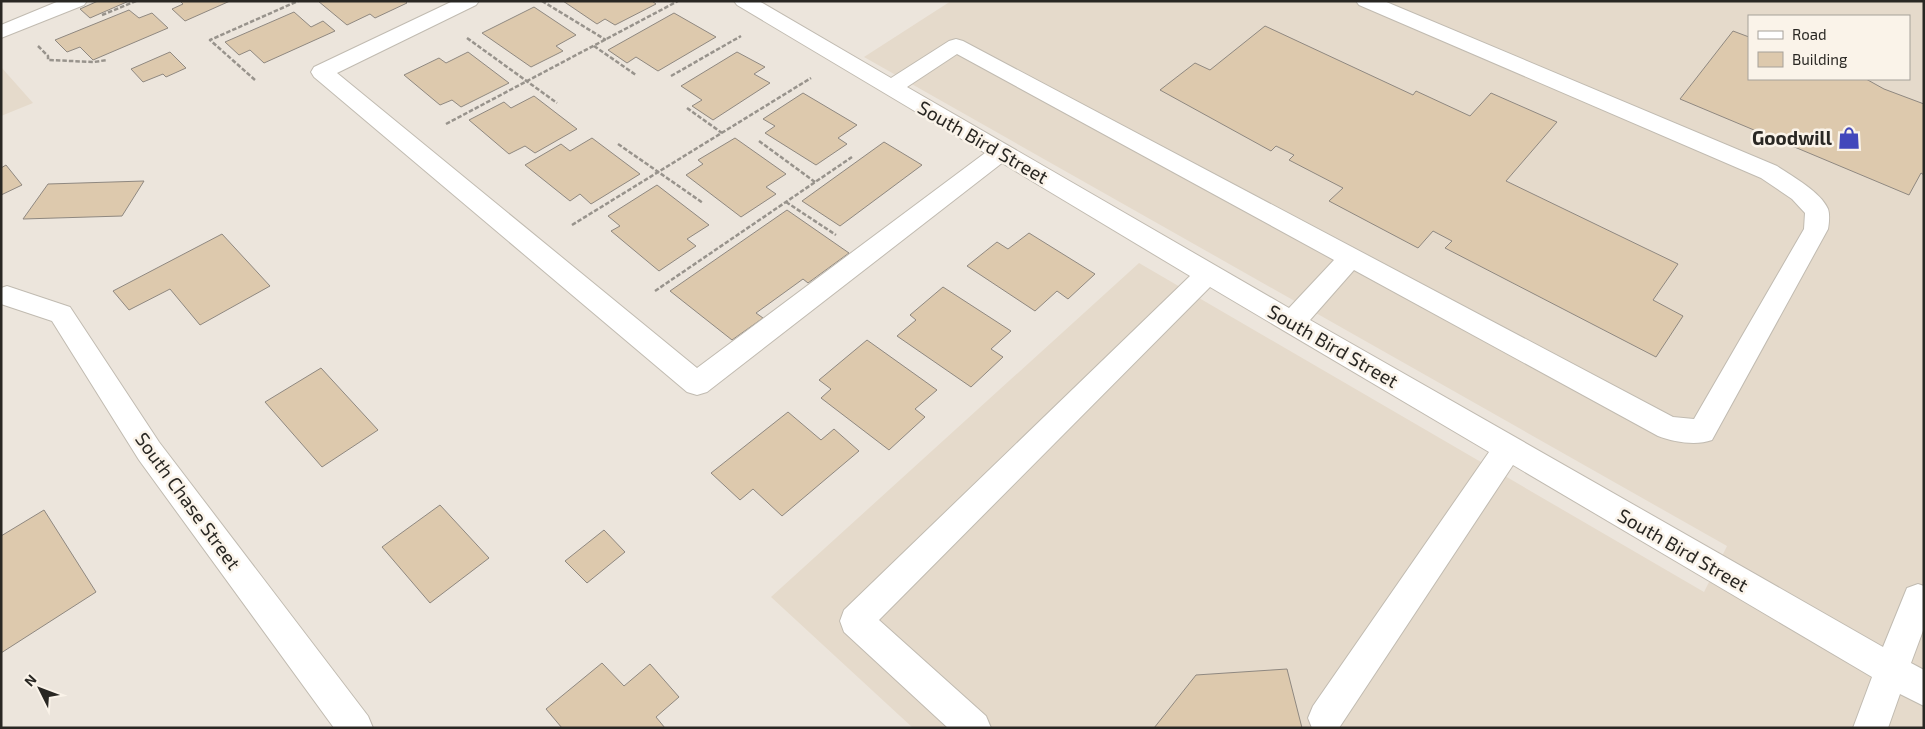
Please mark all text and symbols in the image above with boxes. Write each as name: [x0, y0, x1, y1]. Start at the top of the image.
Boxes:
legend: [1748, 15, 1910, 80]
text: Road: [1792, 25, 1827, 43]
text: Building: [1792, 50, 1848, 68]
street label: South Bird Street: [914, 95, 1053, 188]
shop icon: Goodwill: [1836, 125, 1862, 151]
place label: Goodwill: [1752, 126, 1833, 149]
street label: South Bird Street: [1264, 299, 1403, 392]
street label: South Chase Street: [131, 428, 246, 574]
street label: South Bird Street: [1614, 503, 1753, 596]
north arrow: [15, 664, 65, 714]
text: N: [20, 671, 40, 689]

